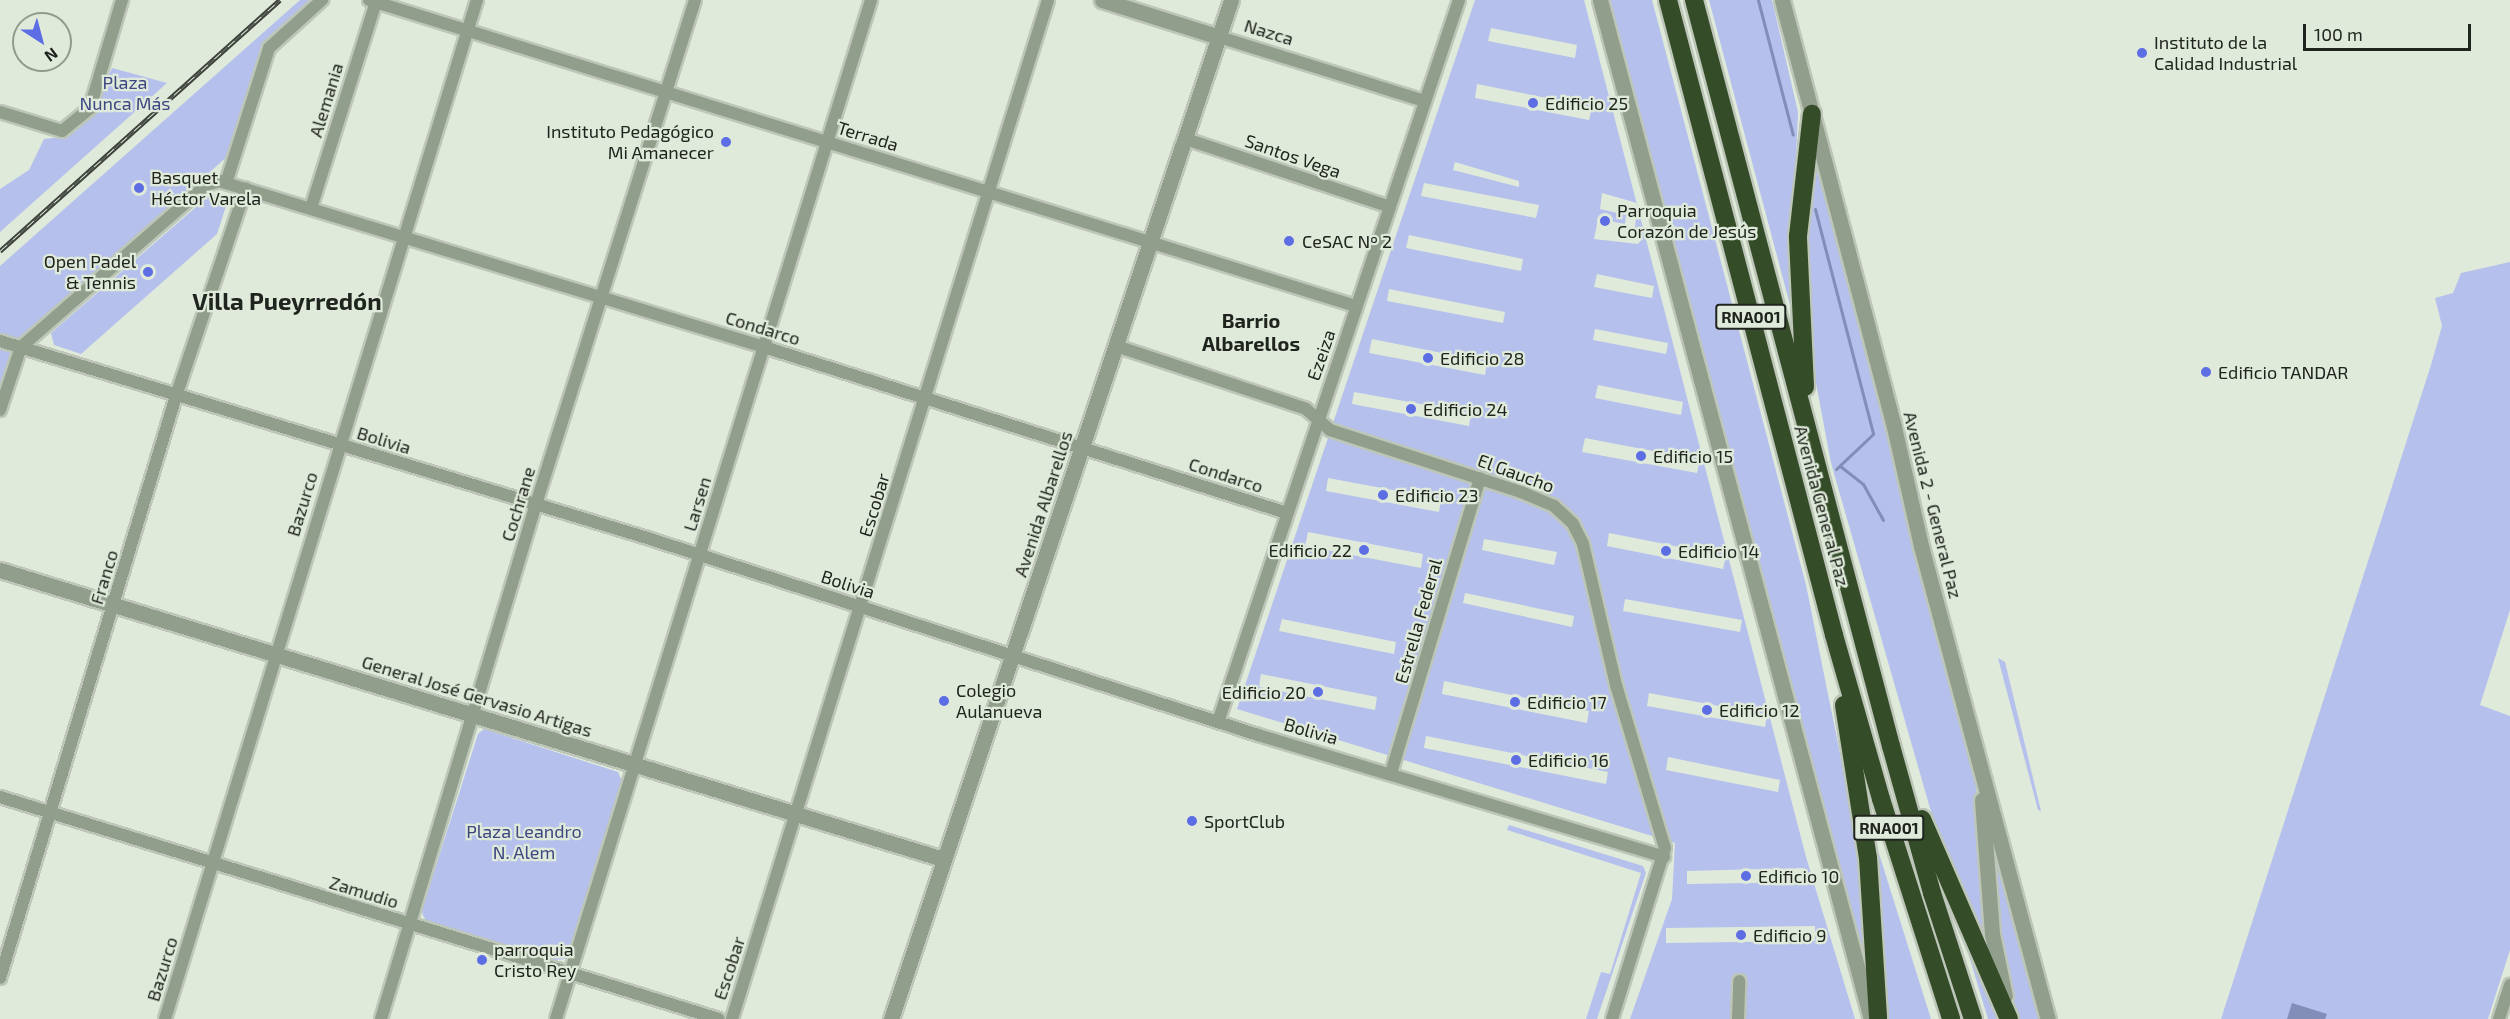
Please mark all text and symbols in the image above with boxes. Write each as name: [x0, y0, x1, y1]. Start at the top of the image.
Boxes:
north arrow: [12, 12, 72, 72]
scale bar: [2306, 12, 2474, 50]
street label: Nazca: [1242, 14, 1296, 50]
text: 100 m: [2314, 23, 2363, 45]
place label: Instituto de la Calidad Industrial: [2154, 32, 2297, 74]
text: N: [41, 44, 62, 66]
marker: Instituto de la Calidad Industrial: [2135, 46, 2149, 60]
street label: Alemania: [304, 60, 348, 140]
park label: Plaza Nunca Más: [80, 72, 170, 115]
place label: Edificio 25: [1545, 92, 1628, 114]
marker: Edificio 25: [1526, 96, 1540, 110]
street label: Terrada: [835, 117, 901, 155]
place label: Instituto Pedagógico Mi Amanecer: [546, 121, 714, 164]
street label: Santos Vega: [1242, 129, 1344, 183]
marker: Instituto Pedagógico Mi Amanecer: [719, 135, 733, 149]
place label: Basquet Héctor Varela: [151, 167, 262, 210]
marker: Basquet Héctor Varela: [132, 181, 146, 195]
place label: Parroquia Corazón de Jesús: [1617, 200, 1757, 242]
marker: Parroquia Corazón de Jesús: [1598, 214, 1612, 228]
place label: CeSAC Nº 2: [1302, 230, 1392, 252]
marker: CeSAC Nº 2: [1280, 232, 1298, 250]
place label: Open Padel & Tennis: [44, 251, 136, 294]
marker: Open Padel & Tennis: [141, 265, 155, 279]
district label: Villa Pueyrredón: [192, 287, 382, 315]
road number: RNA001: [1715, 304, 1787, 330]
street label: Condarco: [723, 306, 803, 350]
district label: Barrio Albarellos: [1202, 309, 1300, 356]
street label: Ezeiza: [1302, 327, 1340, 383]
place label: Edificio 28: [1440, 347, 1524, 369]
marker: Edificio 28: [1421, 351, 1435, 365]
place label: Edificio TANDAR: [2218, 361, 2349, 383]
marker: Edificio TANDAR: [2199, 365, 2213, 379]
place label: Edificio 24: [1423, 398, 1507, 420]
marker: Edificio 24: [1404, 402, 1418, 416]
street label: Avenida 2 - General Paz: [1899, 409, 1967, 601]
street label: Bolivia: [355, 422, 413, 458]
street label: Avenida General Paz: [1790, 423, 1854, 589]
street label: Avenida Albarellos: [1009, 428, 1077, 580]
place label: Edificio 15: [1653, 445, 1733, 467]
street label: El Gaucho: [1475, 449, 1557, 497]
marker: Edificio 15: [1634, 449, 1648, 463]
street label: Condarco: [1186, 453, 1266, 497]
street label: Cochrane: [496, 464, 540, 544]
street label: Bazurco: [282, 469, 322, 539]
street label: Escobar: [854, 471, 894, 539]
street label: Larsen: [679, 474, 715, 534]
place label: Edificio 23: [1395, 484, 1478, 506]
marker: Edificio 23: [1376, 488, 1390, 502]
place label: Edificio 22: [1268, 539, 1352, 561]
place label: Edificio 14: [1678, 540, 1760, 562]
marker: Edificio 22: [1357, 543, 1371, 557]
marker: Edificio 14: [1659, 544, 1673, 558]
street label: Franco: [86, 547, 122, 607]
street label: Estrella Federal: [1390, 556, 1446, 686]
street label: Bolivia: [818, 565, 878, 603]
street label: General José Gervasio Artigas: [359, 650, 595, 742]
place label: Colegio Aulanueva: [956, 680, 1042, 722]
place label: Edificio 20: [1222, 681, 1306, 703]
marker: Edificio 20: [1311, 685, 1325, 699]
place label: Edificio 17: [1527, 691, 1607, 713]
marker: Colegio Aulanueva: [937, 694, 951, 708]
marker: Edificio 17: [1508, 695, 1522, 709]
place label: Edificio 12: [1719, 699, 1800, 721]
marker: Edificio 12: [1700, 703, 1714, 717]
street label: Bolivia: [1282, 713, 1340, 749]
place label: Edificio 16: [1528, 749, 1609, 771]
marker: Edificio 16: [1509, 753, 1523, 767]
place label: SportClub: [1204, 810, 1285, 832]
marker: SportClub: [1185, 814, 1199, 828]
road number: RNA001: [1853, 815, 1925, 841]
park label: Plaza Leandro N. Alem: [466, 821, 582, 864]
place label: Edificio 10: [1758, 865, 1839, 887]
marker: Edificio 10: [1739, 869, 1753, 883]
street label: Zamudio: [327, 871, 401, 913]
place label: Edificio 9: [1753, 924, 1827, 946]
marker: Edificio 9: [1734, 928, 1748, 942]
street label: Bazurco: [142, 934, 182, 1004]
street label: Escobar: [709, 934, 749, 1002]
place label: parroquia Cristo Rey: [494, 939, 576, 982]
marker: parroquia Cristo Rey: [475, 953, 489, 967]

